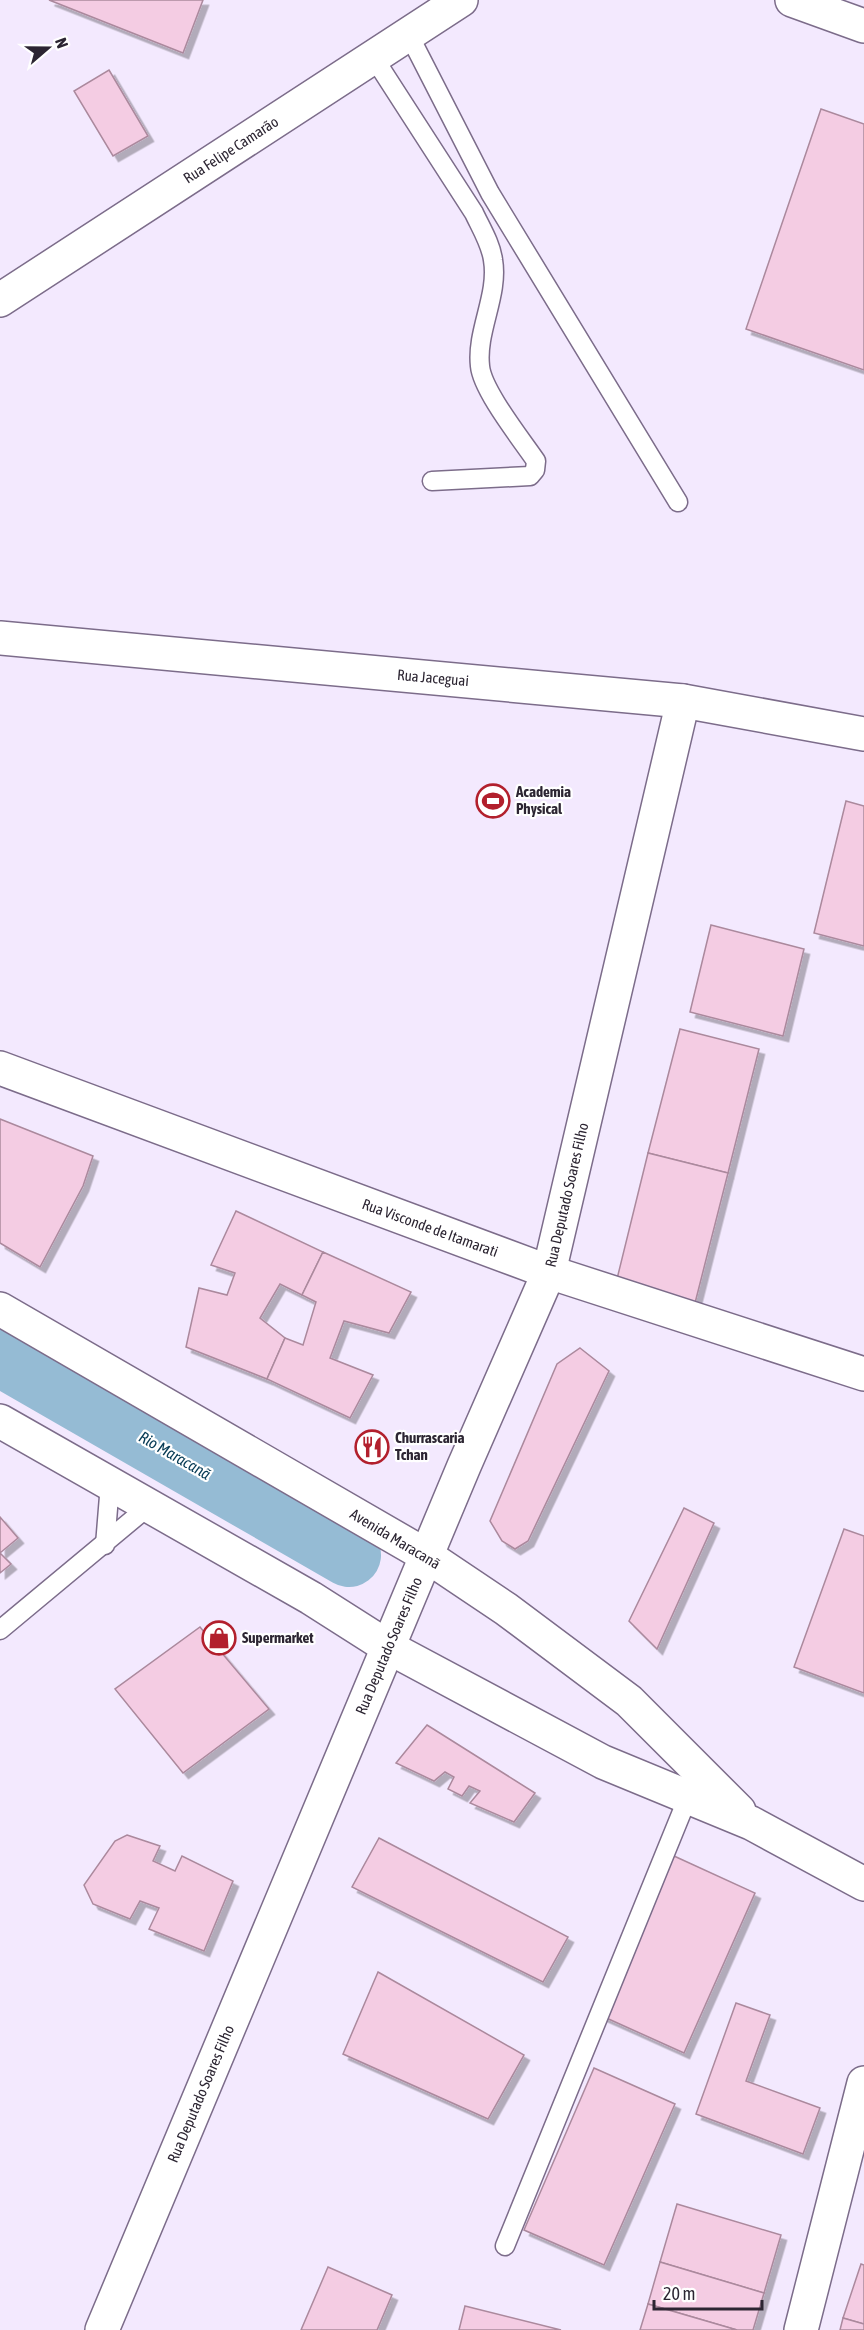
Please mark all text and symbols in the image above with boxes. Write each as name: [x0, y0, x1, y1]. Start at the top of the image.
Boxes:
north arrow: [18, 18, 78, 78]
text: N: [52, 35, 72, 50]
street label: Rua Felipe Camarão: [180, 113, 281, 186]
street label: Rua Jaceguai: [396, 666, 470, 689]
sports icon: Academia Physical: [475, 783, 511, 819]
place label: Academia Physical: [515, 783, 571, 817]
street label: Rua Deputado Soares Filho: [542, 1121, 591, 1269]
street label: Rua Visconde de Itamarati: [360, 1195, 500, 1260]
water label: Rio Maracanã: [136, 1427, 215, 1483]
restaurant icon: Churrascaria Tchan: [354, 1429, 390, 1465]
place label: Churrascaria Tchan: [395, 1429, 464, 1463]
street label: Avenida Maracanã: [347, 1505, 443, 1572]
street label: Rua Deputado Soares Filho: [352, 1575, 425, 1717]
shop icon: Supermarket: [201, 1620, 237, 1656]
place label: Supermarket: [242, 1629, 314, 1646]
street label: Rua Deputado Soares Filho: [164, 2023, 237, 2165]
scale bar: [654, 2273, 762, 2311]
text: 20 m: [663, 2283, 695, 2304]

